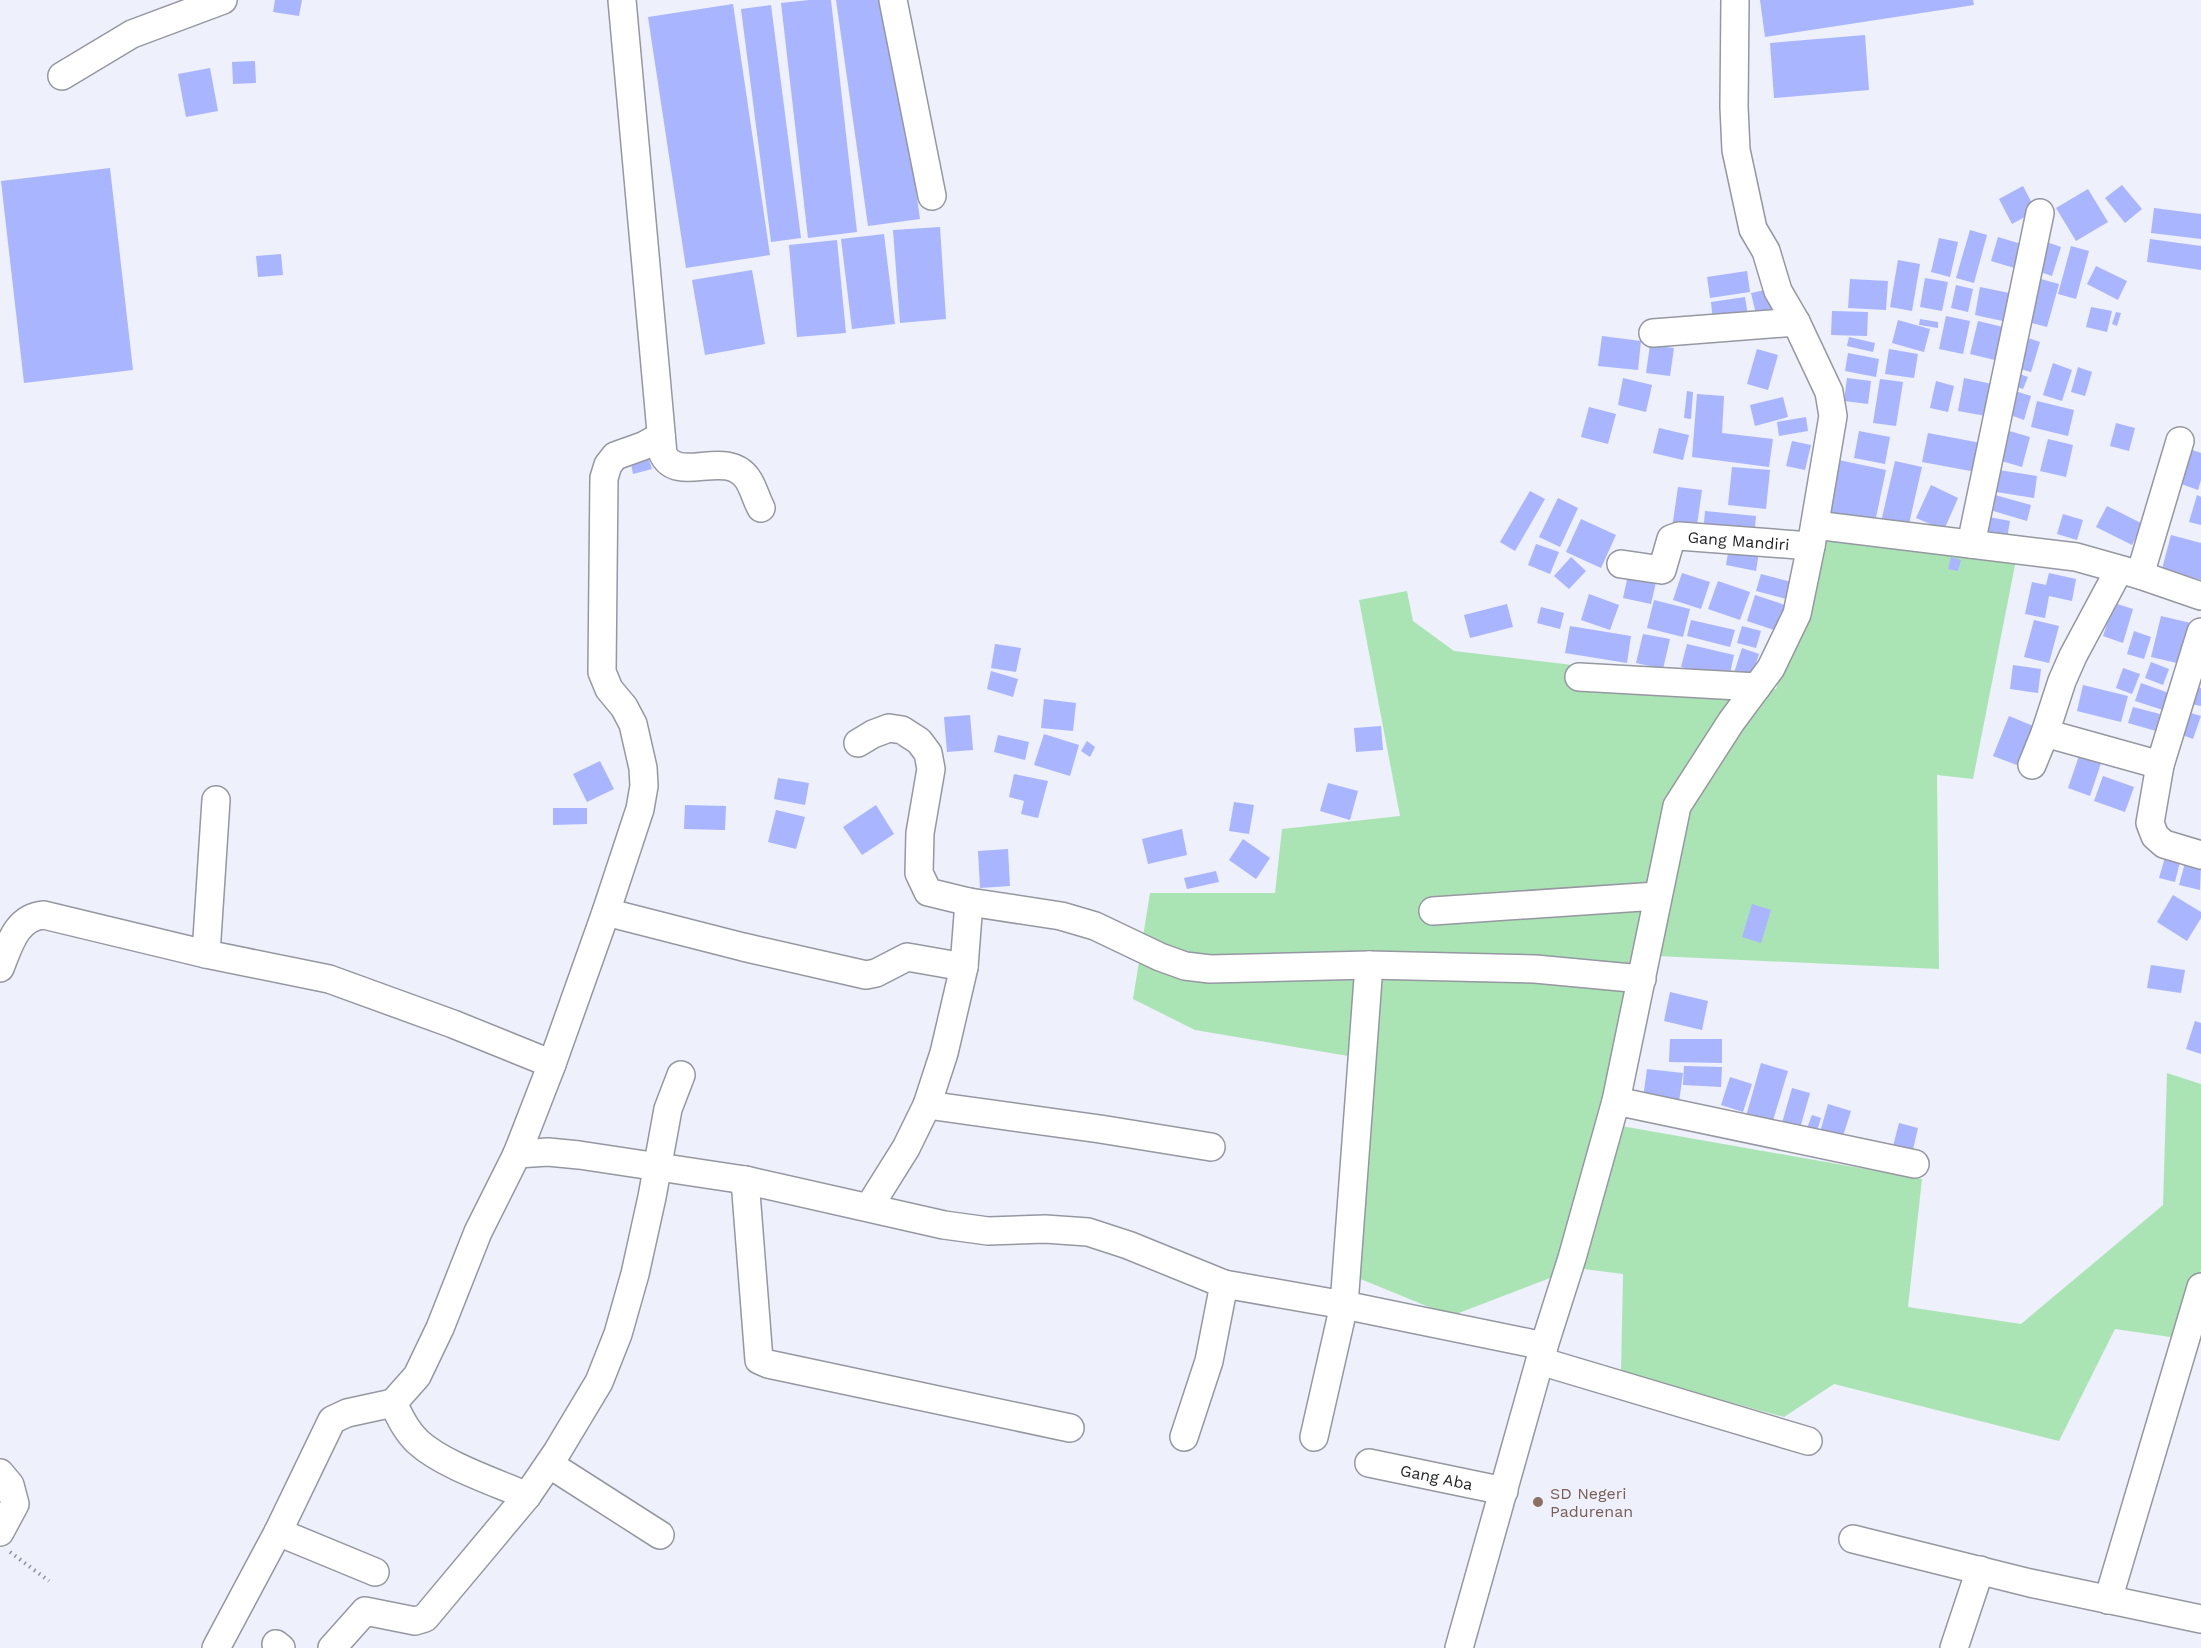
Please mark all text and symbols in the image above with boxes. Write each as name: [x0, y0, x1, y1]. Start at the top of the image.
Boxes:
street label: Gang Mandiri: [1687, 528, 1790, 554]
street label: Gang Aba: [1399, 1461, 1474, 1494]
place label: SD Negeri Padurenan: [1550, 1484, 1633, 1521]
marker: SD Negeri Padurenan: [1531, 1495, 1545, 1509]

